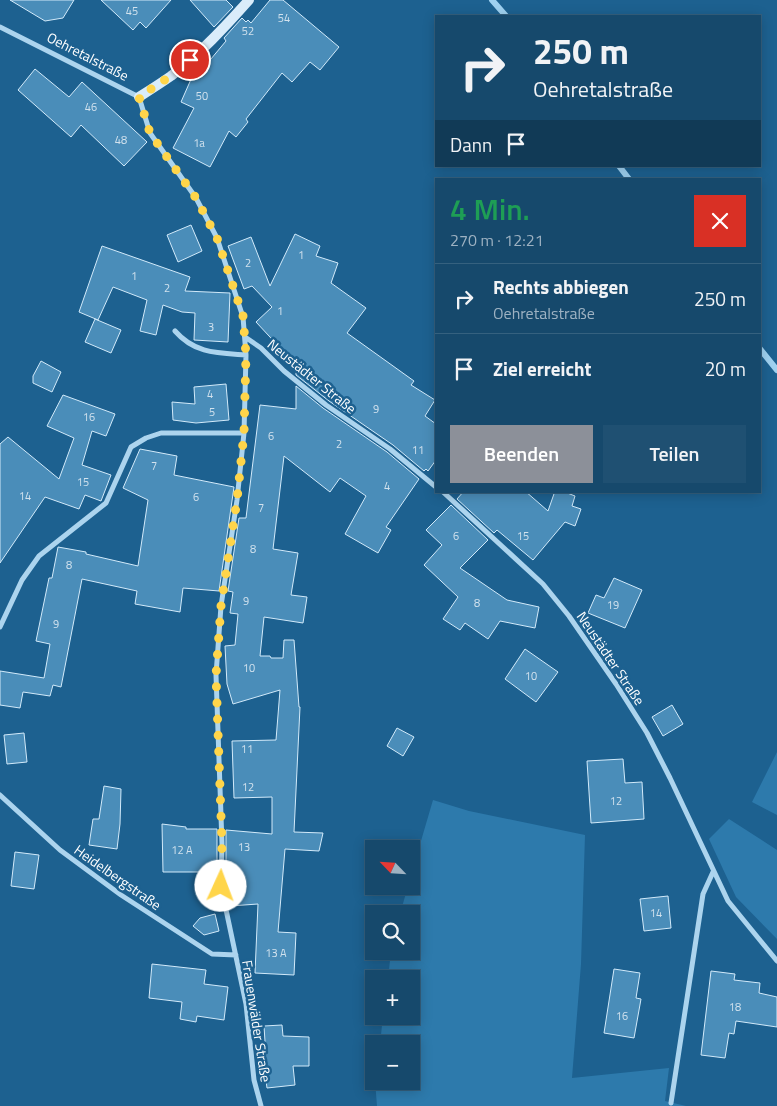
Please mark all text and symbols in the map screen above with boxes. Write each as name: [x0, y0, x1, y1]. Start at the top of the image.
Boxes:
house number: 45: [126, 3, 138, 19]
house number: 54: [278, 10, 290, 26]
house number: 52: [242, 23, 254, 39]
text: 250 m: [533, 24, 629, 78]
street label: Oehretalstraße: [44, 26, 132, 86]
icon: right: [450, 35, 515, 100]
pin: [169, 39, 211, 81]
icon: arrive: [176, 46, 204, 74]
text: Oehretalstraße: [533, 72, 673, 106]
house number: 50: [196, 88, 208, 104]
house number: 46: [85, 99, 97, 115]
text: Dann: [450, 130, 492, 159]
icon: arrive: [502, 130, 530, 158]
house number: 48: [115, 132, 127, 148]
house number: 1a: [193, 135, 205, 151]
text: 4 Min.: [450, 186, 530, 232]
button: close: [694, 195, 746, 247]
text: 270 m · 12:21: [450, 228, 544, 252]
house number: 1: [298, 247, 304, 263]
house number: 2: [245, 255, 251, 271]
house number: 1: [131, 268, 137, 284]
text: Rechts abbiegen: [493, 272, 629, 301]
house number: 2: [164, 280, 170, 296]
text: 250 m: [694, 284, 746, 313]
icon: right: [450, 285, 478, 313]
text: Oehretalstraße: [493, 301, 595, 325]
house number: 1: [277, 303, 283, 319]
house number: 3: [208, 319, 214, 335]
street label: Neustädter Straße: [263, 334, 361, 418]
text: Ziel erreicht: [493, 354, 591, 383]
text: 20 m: [705, 354, 746, 383]
icon: arrive: [450, 355, 478, 383]
house number: 4: [207, 386, 213, 402]
house number: 9: [373, 401, 379, 417]
house number: 5: [209, 404, 215, 420]
house number: 16: [83, 409, 95, 425]
button: Beenden: [450, 425, 593, 483]
button: Teilen: [603, 425, 746, 483]
house number: 6: [268, 428, 274, 444]
house number: 2: [336, 436, 342, 452]
house number: 11: [412, 442, 424, 458]
house number: 7: [151, 458, 157, 474]
house number: 15: [77, 474, 89, 490]
house number: 4: [384, 478, 390, 494]
house number: 14: [19, 488, 31, 504]
house number: 6: [193, 489, 199, 505]
house number: 7: [258, 500, 264, 516]
house number: 6: [453, 528, 459, 544]
house number: 15: [517, 528, 529, 544]
house number: 8: [250, 541, 256, 557]
house number: 8: [66, 557, 72, 573]
house number: 9: [243, 593, 249, 609]
house number: 8: [474, 595, 480, 611]
house number: 19: [607, 597, 619, 613]
street label: Neustädter Straße: [572, 607, 650, 709]
house number: 9: [53, 616, 59, 632]
house number: 10: [243, 660, 255, 676]
house number: 10: [525, 668, 537, 684]
house number: 11: [241, 741, 253, 757]
house number: 12: [242, 779, 254, 795]
house number: 12: [610, 793, 622, 809]
street label: Heidelbergstraße: [70, 839, 166, 915]
house number: 13: [238, 839, 250, 855]
north arrow: [365, 840, 420, 895]
map controls: [365, 840, 420, 1090]
house number: 12 A: [171, 842, 193, 858]
position arrow: [194, 859, 246, 911]
button: search: [365, 905, 420, 960]
house number: 14: [650, 905, 662, 921]
house number: 13 A: [265, 945, 287, 961]
street label: Frauenwälder Straße: [237, 958, 277, 1084]
button: +: [365, 970, 420, 1025]
house number: 18: [729, 999, 741, 1015]
house number: 16: [616, 1008, 628, 1024]
button: −: [365, 1035, 420, 1090]

